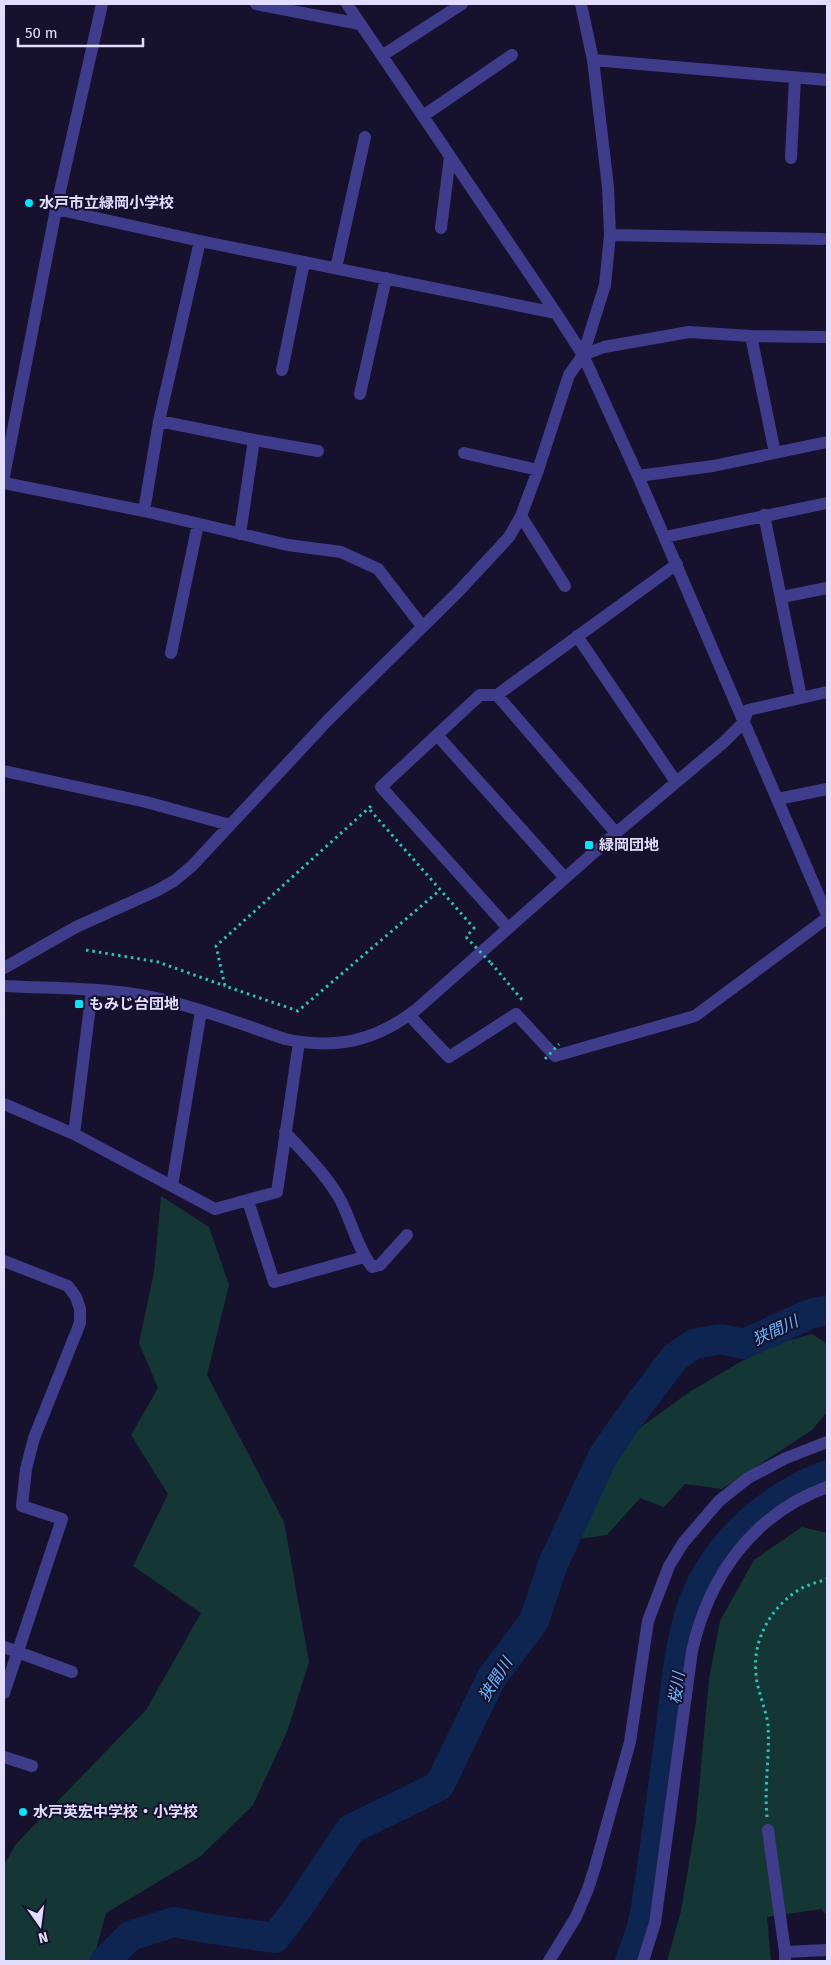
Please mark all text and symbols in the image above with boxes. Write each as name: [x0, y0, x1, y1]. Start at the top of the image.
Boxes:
scale bar: [18, 15, 142, 47]
text: 50 m: [25, 24, 58, 42]
place label: 水戸市立緑岡小学校: [39, 194, 174, 212]
marker: 水戸市立緑岡小学校: [23, 197, 35, 209]
place label: 緑岡団地: [599, 836, 659, 854]
marker: 緑岡団地: [583, 839, 595, 851]
place label: もみじ台団地: [89, 995, 179, 1013]
marker: もみじ台団地: [73, 998, 85, 1010]
water label: 狭間川: [749, 1311, 803, 1349]
water label: 狭間川: [475, 1652, 517, 1705]
water label: 桜川: [665, 1669, 688, 1705]
place label: 水戸英宏中学校・小学校: [33, 1803, 198, 1821]
marker: 水戸英宏中学校・小学校: [17, 1806, 29, 1818]
north arrow: [15, 1900, 65, 1950]
text: N: [36, 1928, 50, 1947]

